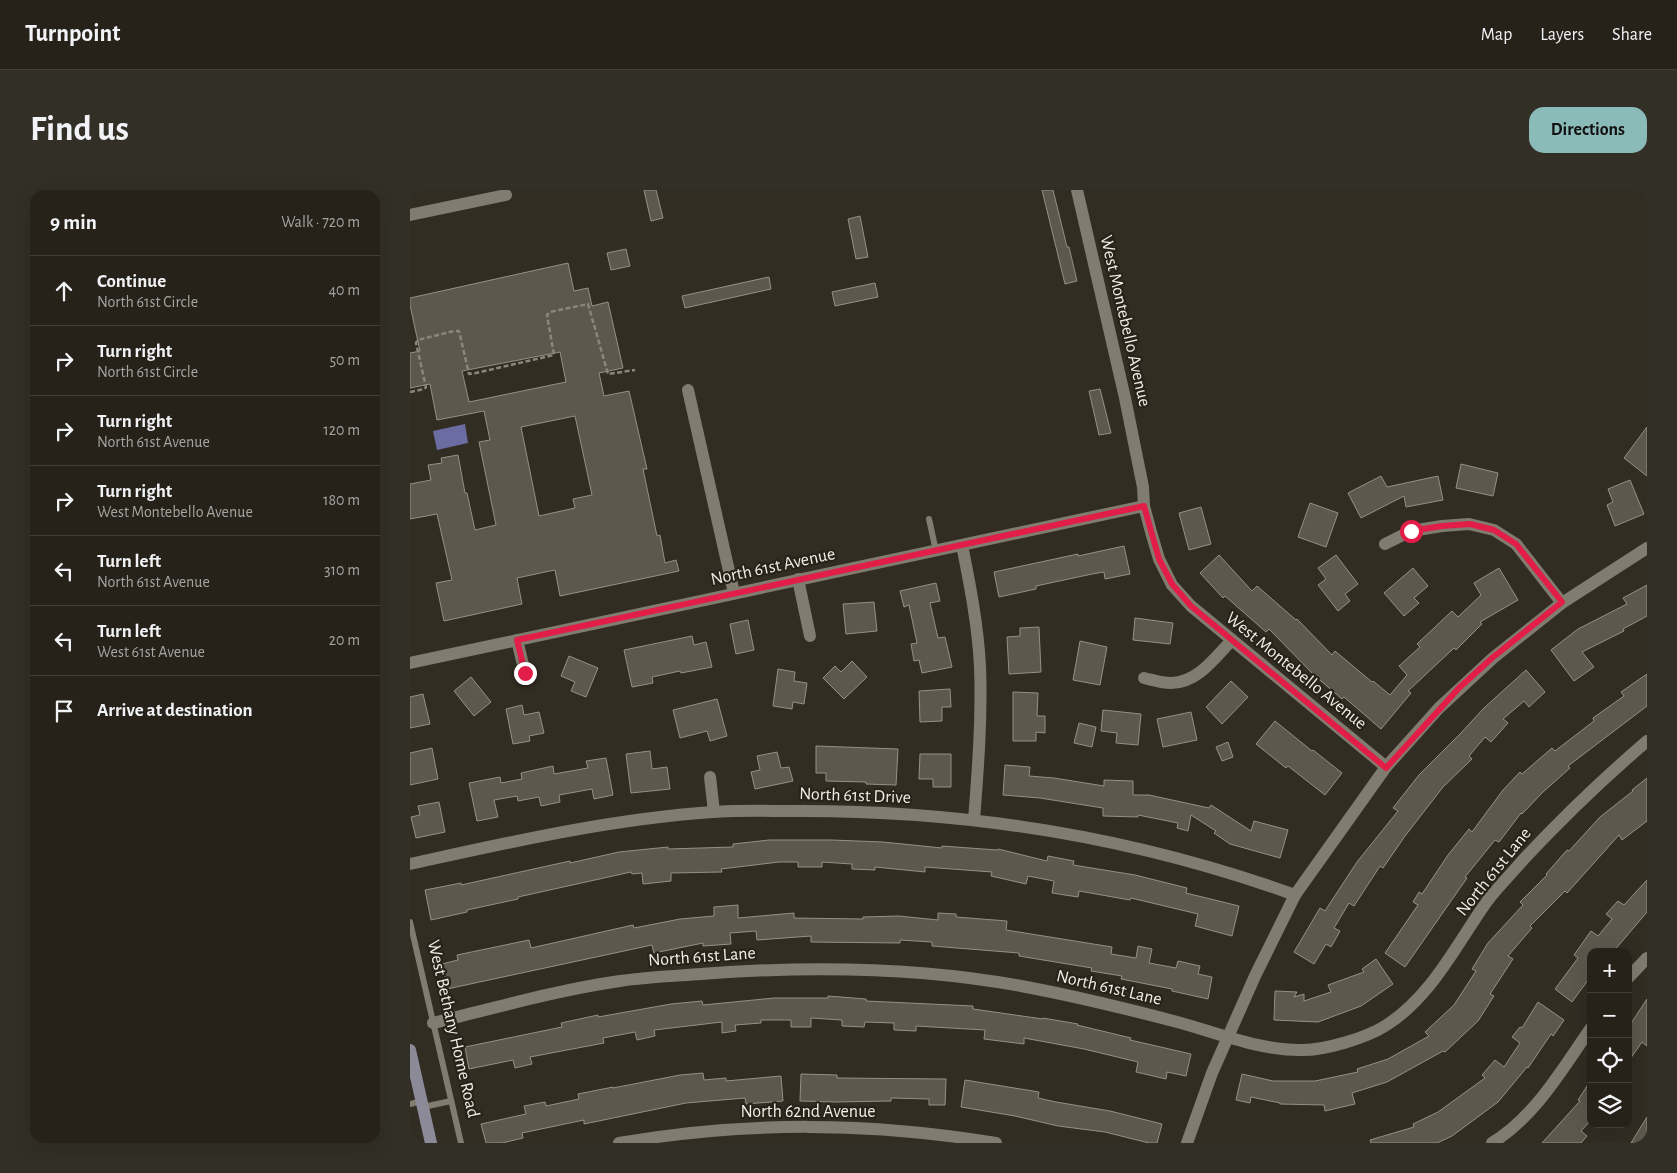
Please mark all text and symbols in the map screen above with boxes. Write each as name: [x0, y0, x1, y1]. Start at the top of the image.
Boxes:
text: Turnpoint: [25, 22, 120, 46]
text: Map: [1481, 26, 1512, 44]
text: Layers: [1540, 26, 1584, 44]
text: Share: [1612, 26, 1652, 44]
button: Directions: [1529, 107, 1647, 153]
text: Find us: [30, 112, 129, 147]
text: 9 min: [50, 212, 97, 233]
text: Walk · 720 m: [281, 214, 360, 230]
street label: West Montebello Avenue: [1097, 234, 1153, 408]
text: Continue: [97, 272, 166, 291]
icon: ahead: [50, 277, 78, 305]
text: 40 m: [328, 282, 360, 298]
text: North 61st Circle: [97, 294, 198, 310]
text: Turn right: [97, 342, 172, 361]
icon: right: [50, 347, 78, 375]
text: 50 m: [329, 352, 360, 368]
text: North 61st Circle: [97, 364, 198, 380]
text: Turn right: [97, 412, 172, 431]
icon: right: [50, 417, 78, 445]
text: 120 m: [323, 422, 360, 438]
text: North 61st Avenue: [97, 434, 210, 450]
text: Turn right: [97, 482, 172, 501]
icon: right: [50, 487, 78, 515]
text: 180 m: [323, 492, 360, 508]
text: West Montebello Avenue: [97, 504, 253, 520]
route start: [1400, 520, 1423, 543]
street label: North 61st Avenue: [709, 545, 837, 589]
text: Turn left: [97, 552, 161, 571]
icon: left: [50, 557, 78, 585]
text: 310 m: [324, 562, 360, 578]
text: North 61st Avenue: [97, 574, 210, 590]
street label: West Montebello Avenue: [1222, 609, 1370, 733]
text: Turn left: [97, 622, 161, 641]
icon: left: [50, 627, 78, 655]
text: 20 m: [329, 632, 360, 648]
text: West 61st Avenue: [97, 644, 205, 660]
route end: [514, 662, 537, 685]
icon: arrive: [50, 697, 78, 725]
text: Arrive at destination: [97, 701, 253, 720]
street label: North 61st Drive: [799, 785, 911, 807]
street label: North 61st Lane: [1453, 824, 1535, 920]
street label: West Bethany Home Road: [424, 938, 482, 1120]
street label: North 61st Lane: [648, 944, 756, 970]
map controls: [1587, 948, 1632, 1128]
button: +: [1587, 948, 1632, 993]
street label: North 61st Lane: [1054, 967, 1164, 1009]
button: −: [1587, 993, 1632, 1038]
button: locate: [1587, 1038, 1632, 1083]
button: layers: [1587, 1083, 1632, 1128]
street label: North 62nd Avenue: [740, 1103, 876, 1121]

